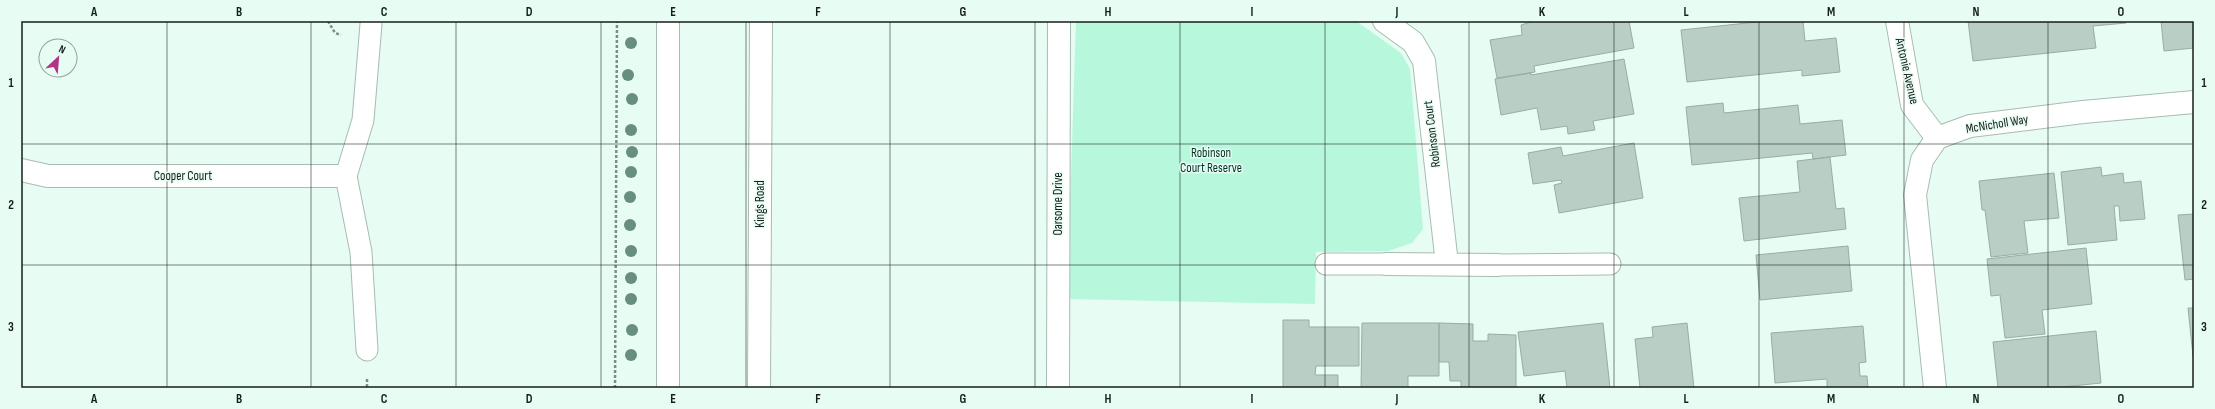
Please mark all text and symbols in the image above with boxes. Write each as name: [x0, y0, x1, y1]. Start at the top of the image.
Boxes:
text: A: [90, 4, 98, 20]
text: B: [236, 4, 242, 20]
text: C: [381, 4, 388, 20]
text: D: [526, 4, 533, 20]
text: E: [670, 4, 676, 20]
text: F: [815, 4, 821, 20]
text: G: [960, 4, 967, 20]
text: H: [1105, 4, 1112, 20]
text: I: [1251, 4, 1254, 20]
text: J: [1395, 4, 1399, 20]
text: K: [1539, 4, 1546, 20]
text: L: [1683, 4, 1689, 20]
text: M: [1827, 4, 1835, 20]
text: N: [1973, 4, 1980, 20]
text: O: [2118, 4, 2125, 20]
street label: Antonie Avenue: [1891, 35, 1922, 106]
north arrow: [38, 38, 78, 78]
text: N: [57, 42, 68, 57]
text: 1: [8, 75, 14, 91]
text: 1: [2201, 75, 2207, 91]
street label: Robinson Court: [1420, 100, 1444, 168]
street label: McNicholl Way: [1965, 111, 2029, 137]
park label: Robinson Court Reserve: [1180, 145, 1242, 176]
street label: Cooper Court: [154, 168, 212, 184]
street label: Oarsome Drive: [1050, 172, 1066, 236]
street label: Kings Road: [752, 180, 768, 228]
text: 2: [8, 197, 14, 213]
text: 2: [2201, 197, 2207, 213]
text: 3: [8, 319, 14, 335]
text: 3: [2201, 319, 2207, 335]
text: A: [90, 391, 98, 407]
text: B: [236, 391, 242, 407]
text: C: [381, 391, 388, 407]
text: D: [526, 391, 533, 407]
text: E: [670, 391, 676, 407]
text: F: [815, 391, 821, 407]
text: G: [960, 391, 967, 407]
text: H: [1105, 391, 1112, 407]
text: I: [1251, 391, 1254, 407]
text: J: [1395, 391, 1399, 407]
text: K: [1539, 391, 1546, 407]
text: L: [1683, 391, 1689, 407]
text: M: [1827, 391, 1835, 407]
text: N: [1973, 391, 1980, 407]
text: O: [2118, 391, 2125, 407]

